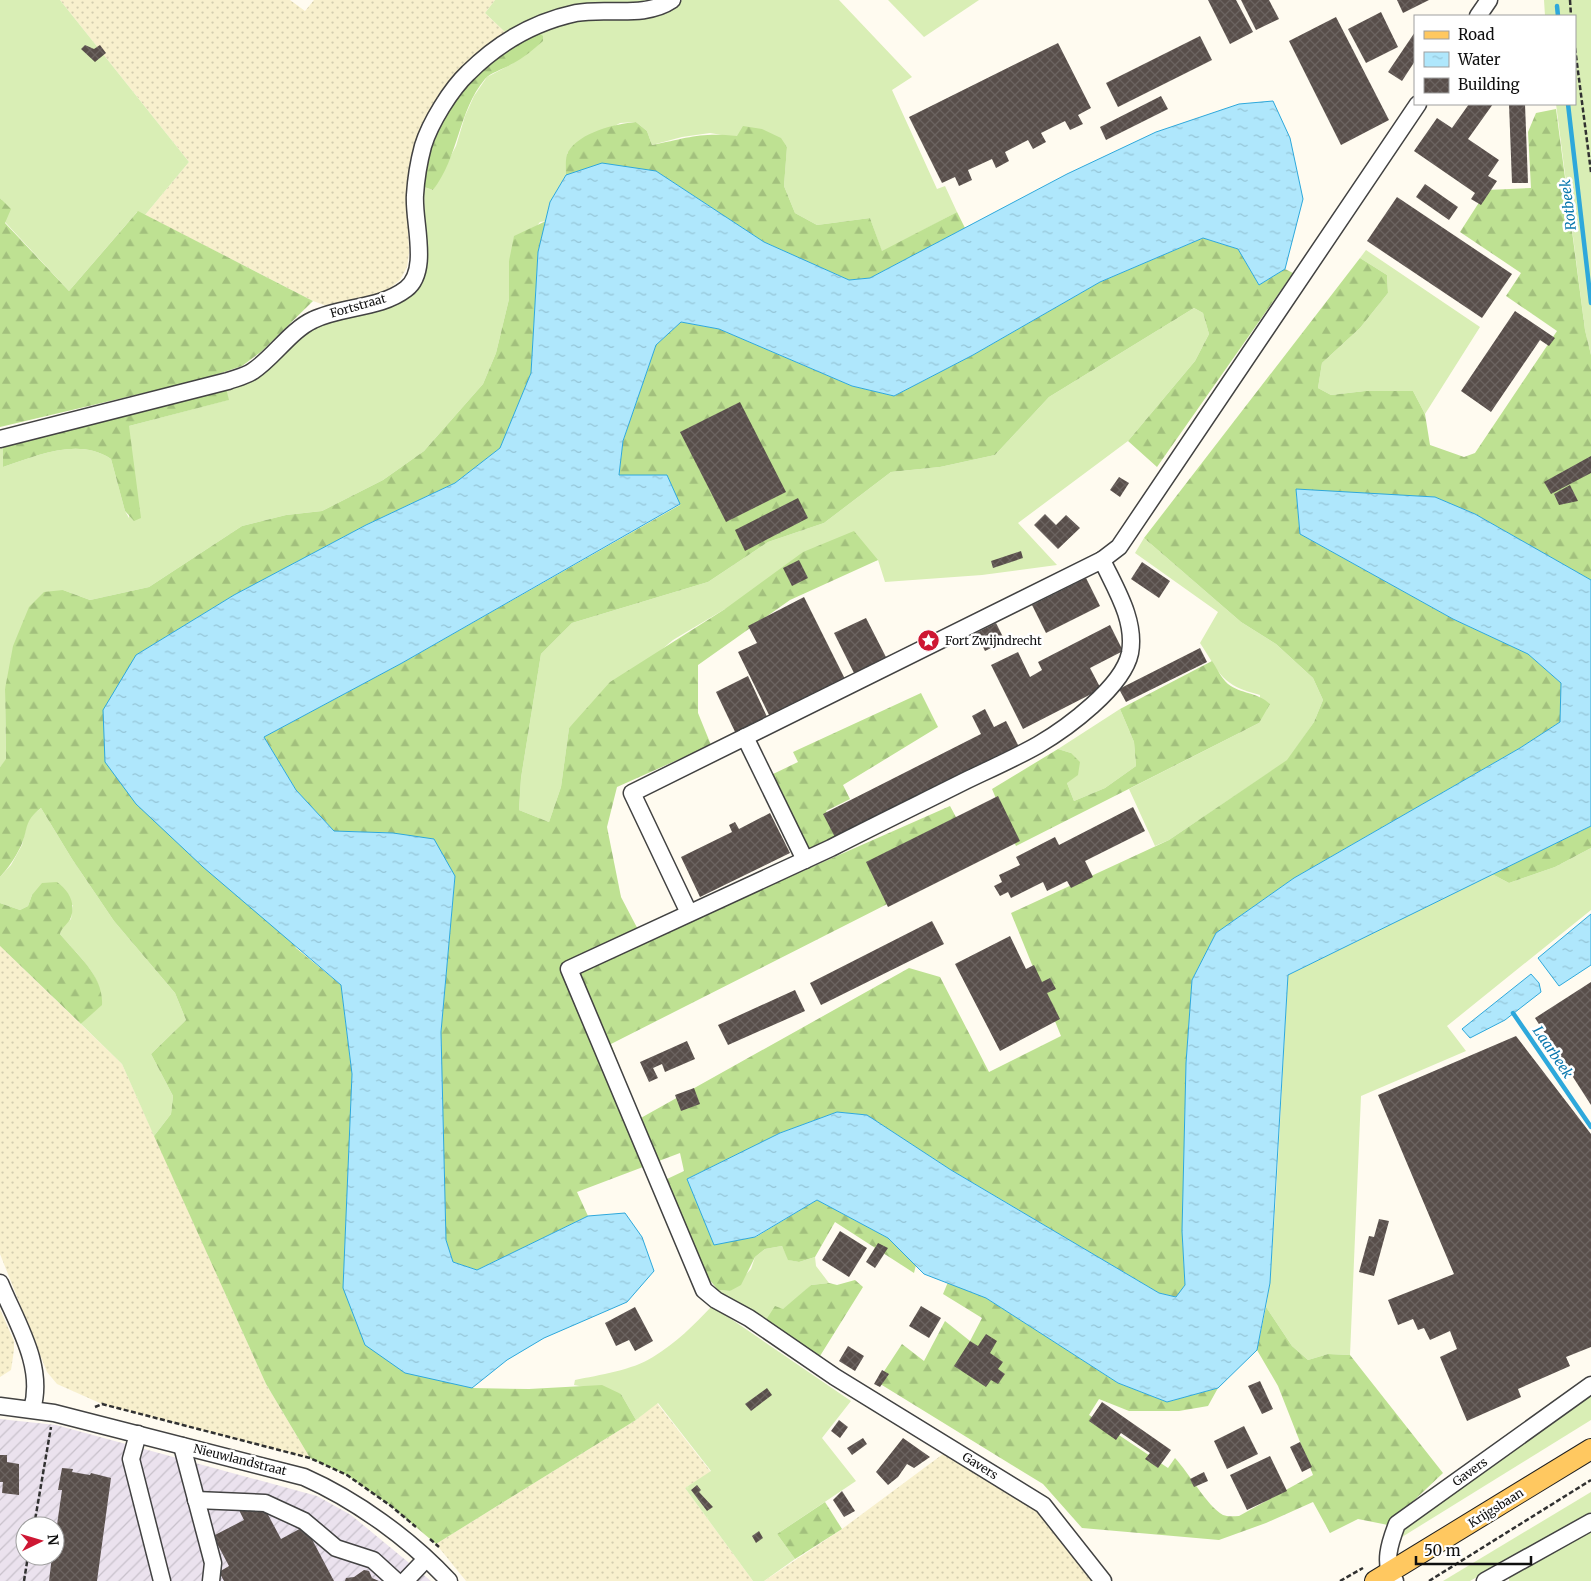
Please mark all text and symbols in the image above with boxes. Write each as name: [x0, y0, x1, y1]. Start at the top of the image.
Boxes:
legend: [1414, 15, 1576, 105]
text: Road: [1458, 25, 1494, 44]
text: Water: [1457, 50, 1501, 69]
text: Building: [1458, 75, 1520, 94]
water label: Rotbeek: [1556, 178, 1580, 231]
street label: Fortstraat: [328, 290, 388, 321]
place icon: Fort Zwijndrecht: [917, 629, 941, 653]
place label: Fort Zwijndrecht: [945, 633, 1042, 648]
water label: Laarbeek: [1529, 1022, 1577, 1082]
street label: Nieuwlandstraat: [192, 1441, 289, 1478]
street label: Gavers: [960, 1449, 1001, 1482]
street label: Gavers: [1449, 1454, 1490, 1489]
street label: Krijgsbaan: [1465, 1485, 1526, 1530]
north arrow: [15, 1516, 65, 1566]
text: N: [44, 1534, 62, 1546]
scale bar: [1416, 1534, 1531, 1566]
text: 50 m: [1424, 1541, 1461, 1560]

